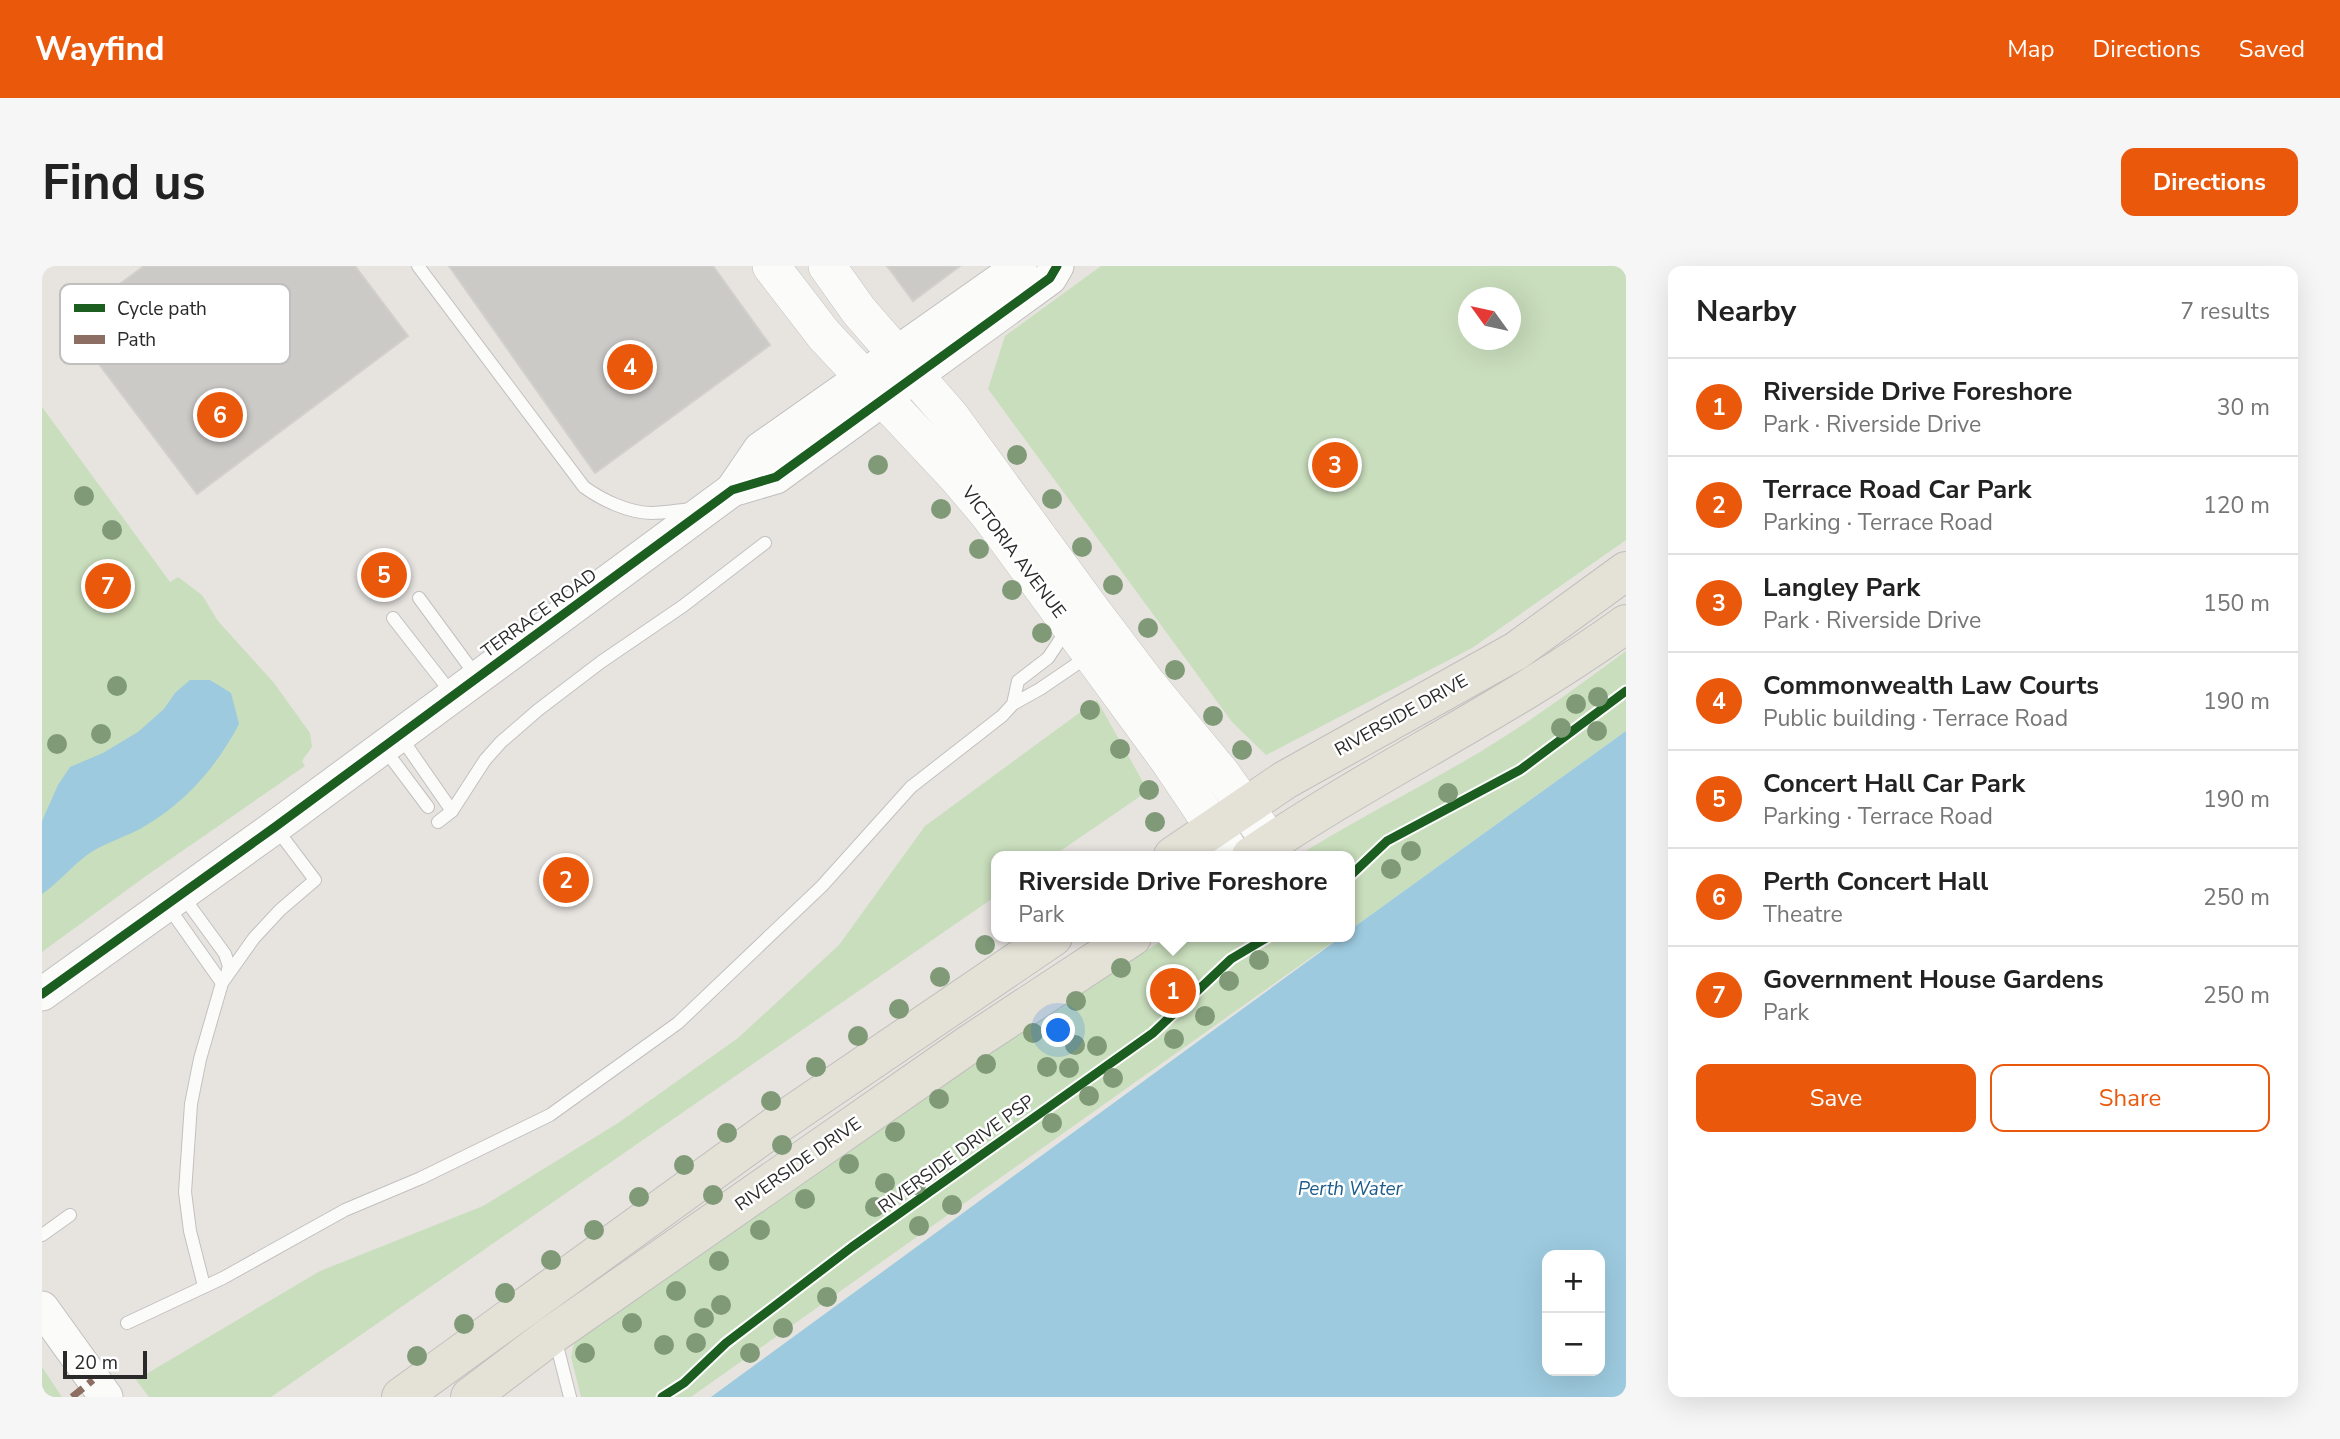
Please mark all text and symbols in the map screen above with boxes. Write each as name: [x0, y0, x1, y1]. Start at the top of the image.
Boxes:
text: Wayfind: [35, 27, 165, 72]
text: Map: [2007, 33, 2054, 65]
text: Directions: [2092, 33, 2201, 65]
text: Saved: [2239, 33, 2305, 65]
button: Directions: [2121, 148, 2298, 216]
text: Find us: [42, 149, 206, 216]
legend: [60, 284, 290, 364]
north arrow: [1458, 287, 1521, 350]
text: Nearby: [1696, 291, 1796, 332]
text: Cycle path: [117, 296, 207, 322]
text: 7 results: [2180, 296, 2270, 327]
text: Path: [117, 327, 156, 353]
pin: 4: [607, 341, 653, 393]
text: Riverside Drive Foreshore: [1763, 374, 2072, 409]
pin: 6: [197, 389, 243, 441]
text: 1: [1712, 392, 1726, 423]
text: 30 m: [2217, 392, 2270, 423]
text: Park · Riverside Drive: [1763, 409, 1981, 440]
pin: 3: [1312, 439, 1358, 491]
text: Terrace Road Car Park: [1763, 472, 2031, 507]
street label: VICTORIA AVENUE: [956, 480, 1071, 623]
text: 2: [1712, 490, 1726, 521]
text: 120 m: [2203, 490, 2270, 521]
text: Parking · Terrace Road: [1763, 507, 1993, 538]
pin: 5: [361, 549, 407, 601]
pin: 7: [85, 560, 131, 612]
street label: TERRACE ROAD: [476, 563, 602, 663]
text: Langley Park: [1763, 570, 1920, 605]
text: 3: [1712, 588, 1726, 619]
text: 150 m: [2203, 588, 2270, 619]
text: Park · Riverside Drive: [1763, 605, 1981, 636]
street label: RIVERSIDE DRIVE: [1330, 668, 1472, 762]
text: Commonwealth Law Courts: [1763, 668, 2099, 703]
text: 4: [1712, 686, 1726, 717]
text: 190 m: [2203, 686, 2270, 717]
text: Public building · Terrace Road: [1763, 703, 2068, 734]
text: Concert Hall Car Park: [1763, 766, 2025, 801]
text: 5: [1712, 784, 1726, 815]
text: 190 m: [2203, 784, 2270, 815]
text: Parking · Terrace Road: [1763, 801, 1993, 832]
popup: [991, 851, 1355, 942]
pin: 2: [543, 854, 589, 906]
text: Riverside Drive Foreshore: [1018, 864, 1328, 899]
text: Perth Concert Hall: [1763, 864, 1988, 899]
text: 6: [1712, 882, 1726, 913]
text: 250 m: [2203, 882, 2270, 913]
text: Park: [1018, 899, 1064, 930]
text: Theatre: [1763, 899, 1843, 930]
text: Government House Gardens: [1763, 962, 2104, 997]
pin: 1: [1150, 965, 1196, 1017]
text: 7: [1712, 980, 1726, 1011]
text: 250 m: [2203, 980, 2270, 1011]
text: Park: [1763, 997, 1809, 1028]
your location: [1041, 1013, 1075, 1047]
button: Save: [1696, 1064, 1976, 1132]
button: Share: [1990, 1064, 2270, 1132]
street label: RIVERSIDE DRIVE PSP: [873, 1089, 1039, 1219]
street label: RIVERSIDE DRIVE: [730, 1112, 866, 1216]
water label: Perth Water: [1298, 1176, 1404, 1202]
map controls: [1542, 1250, 1605, 1376]
button: +: [1542, 1250, 1605, 1313]
button: −: [1542, 1313, 1605, 1376]
scale bar: [63, 1348, 147, 1380]
text: 20 m: [74, 1350, 118, 1376]

